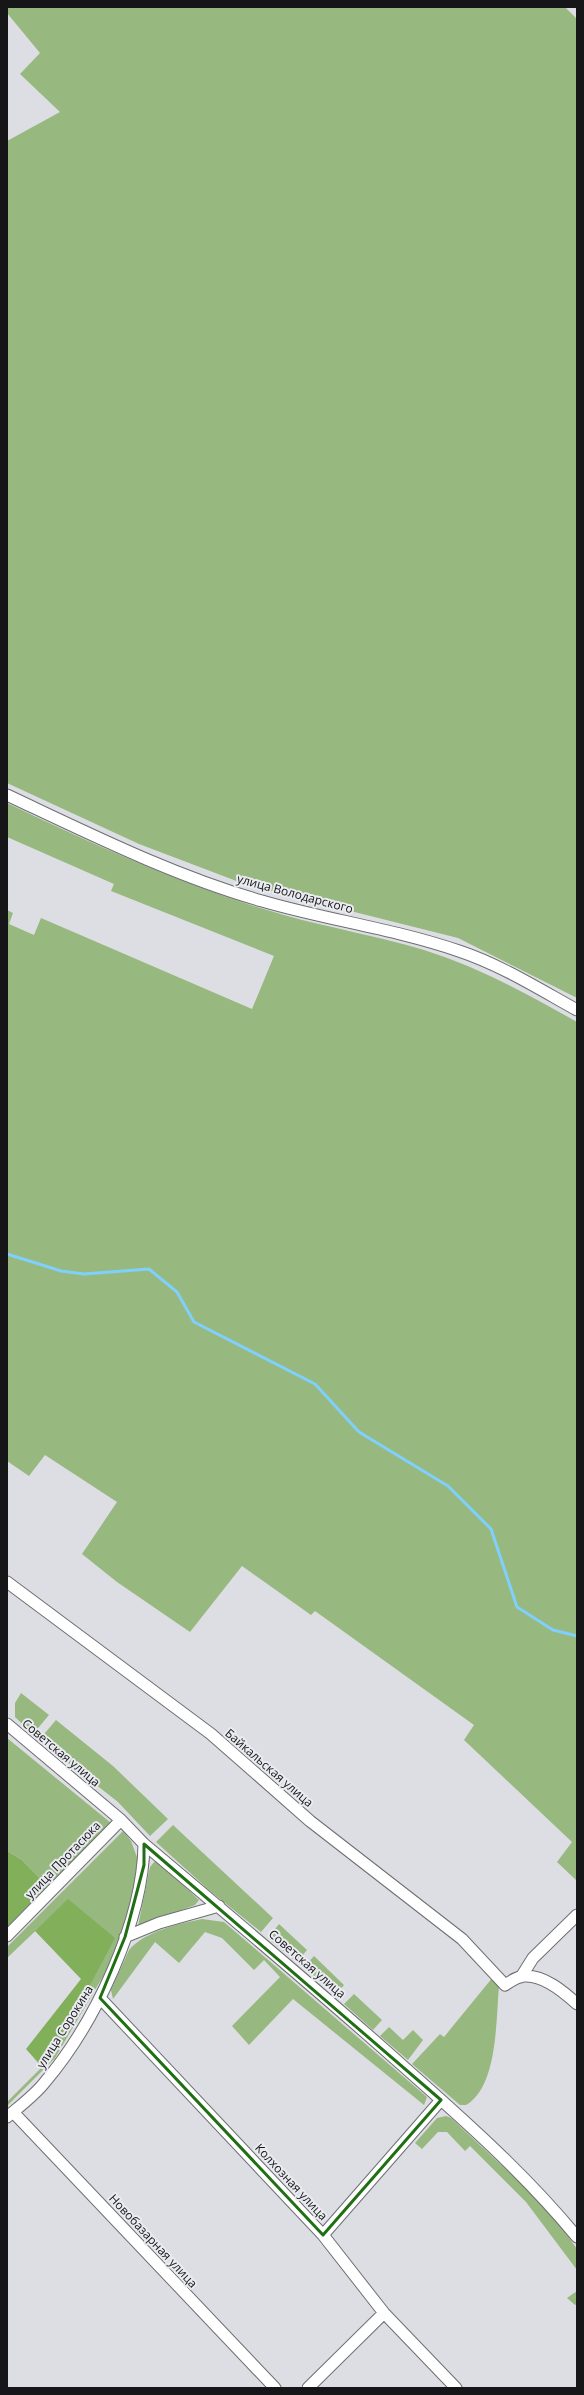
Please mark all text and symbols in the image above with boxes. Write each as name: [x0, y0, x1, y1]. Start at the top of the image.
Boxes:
street label: улица Володарского: [235, 870, 355, 917]
street label: Советская улица: [19, 1715, 104, 1790]
street label: Байкальская улица: [222, 1725, 317, 1811]
street label: улица Протасюка: [21, 1817, 104, 1902]
street label: Советская улица: [265, 1925, 350, 2002]
street label: улица Сорокина: [32, 1982, 97, 2072]
street label: Колхозная улица: [251, 2140, 331, 2224]
street label: Новобазарная улица: [105, 2190, 201, 2291]

